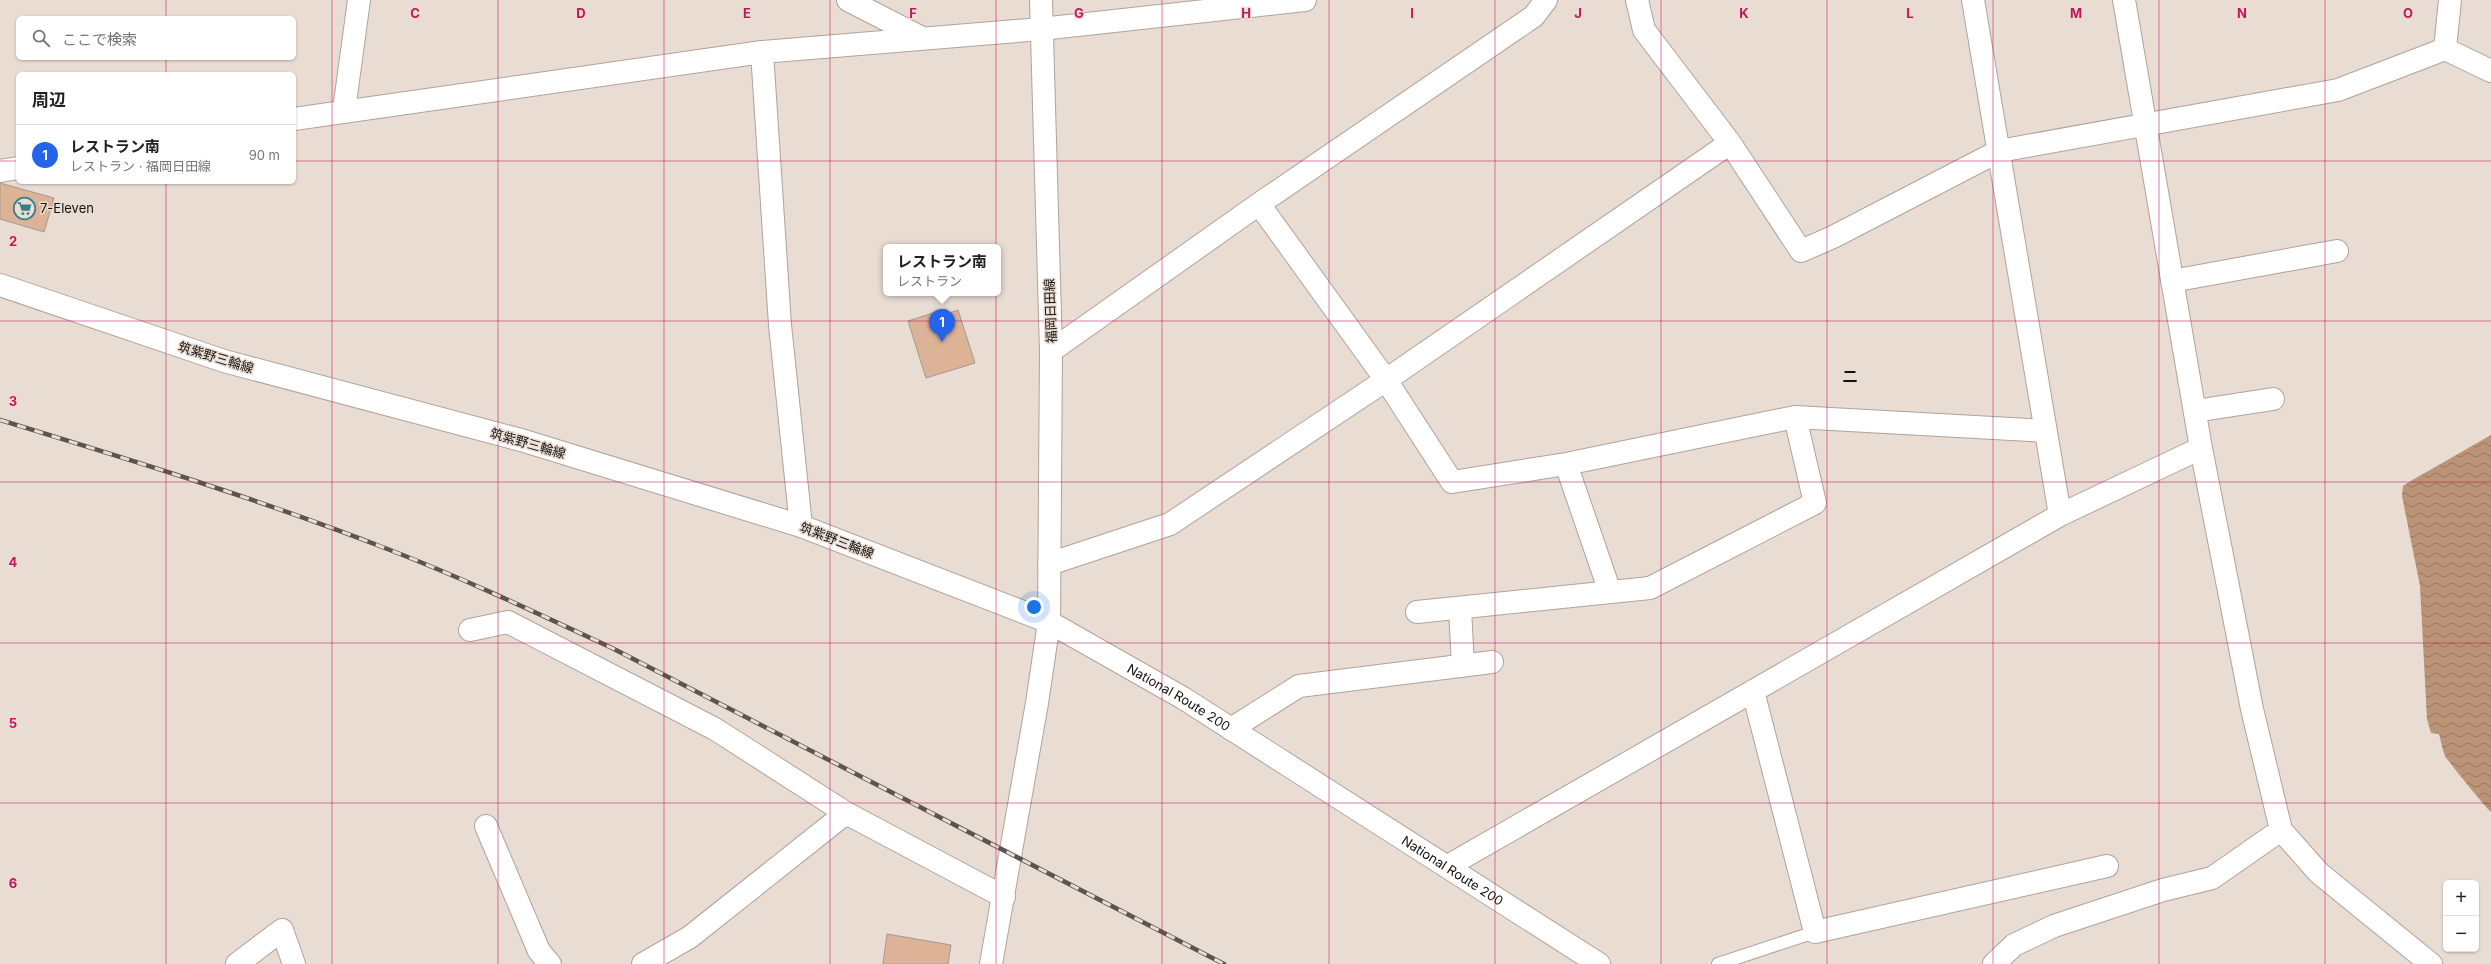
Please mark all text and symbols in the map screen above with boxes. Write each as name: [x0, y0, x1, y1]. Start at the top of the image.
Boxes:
text: C: [410, 5, 420, 21]
text: D: [576, 5, 586, 21]
text: E: [743, 5, 751, 21]
text: F: [909, 5, 917, 21]
text: G: [1074, 5, 1084, 21]
text: H: [1241, 5, 1251, 21]
text: I: [1410, 5, 1414, 21]
text: J: [1574, 5, 1582, 21]
text: K: [1739, 5, 1749, 21]
text: L: [1906, 5, 1914, 21]
text: M: [2070, 5, 2082, 21]
text: N: [2237, 5, 2247, 21]
text: O: [2403, 5, 2413, 21]
search box: [16, 16, 296, 60]
icon: search: [30, 27, 52, 49]
text: ここで検索: [62, 30, 137, 49]
text: 周辺: [32, 90, 66, 110]
text: レストラン南: [70, 137, 160, 156]
text: 1: [42, 147, 48, 163]
text: 90 m: [249, 147, 280, 163]
text: レストラン · 福岡日田線: [70, 158, 211, 174]
supermarket icon: 7-Eleven: [12, 195, 38, 221]
place label: 7-Eleven: [40, 200, 94, 216]
text: 2: [9, 233, 17, 249]
popup: [883, 244, 1001, 296]
text: レストラン南: [897, 252, 987, 271]
text: レストラン: [897, 273, 962, 289]
street label: 福岡日田線: [1041, 278, 1059, 344]
pin: 1: [929, 309, 955, 342]
street label: 筑紫野三輪線: [176, 338, 256, 376]
district label: 二: [1842, 367, 1858, 386]
text: 3: [9, 393, 17, 409]
street label: 筑紫野三輪線: [488, 425, 568, 461]
street label: 筑紫野三輪線: [798, 519, 876, 561]
text: 4: [9, 554, 18, 570]
your location: [1024, 597, 1044, 617]
street label: National Route 200: [1124, 660, 1233, 734]
text: 5: [9, 715, 17, 731]
street label: National Route 200: [1399, 832, 1506, 909]
text: 6: [9, 875, 17, 891]
map controls: [2443, 880, 2479, 952]
button: +: [2443, 880, 2479, 916]
button: −: [2443, 916, 2479, 952]

